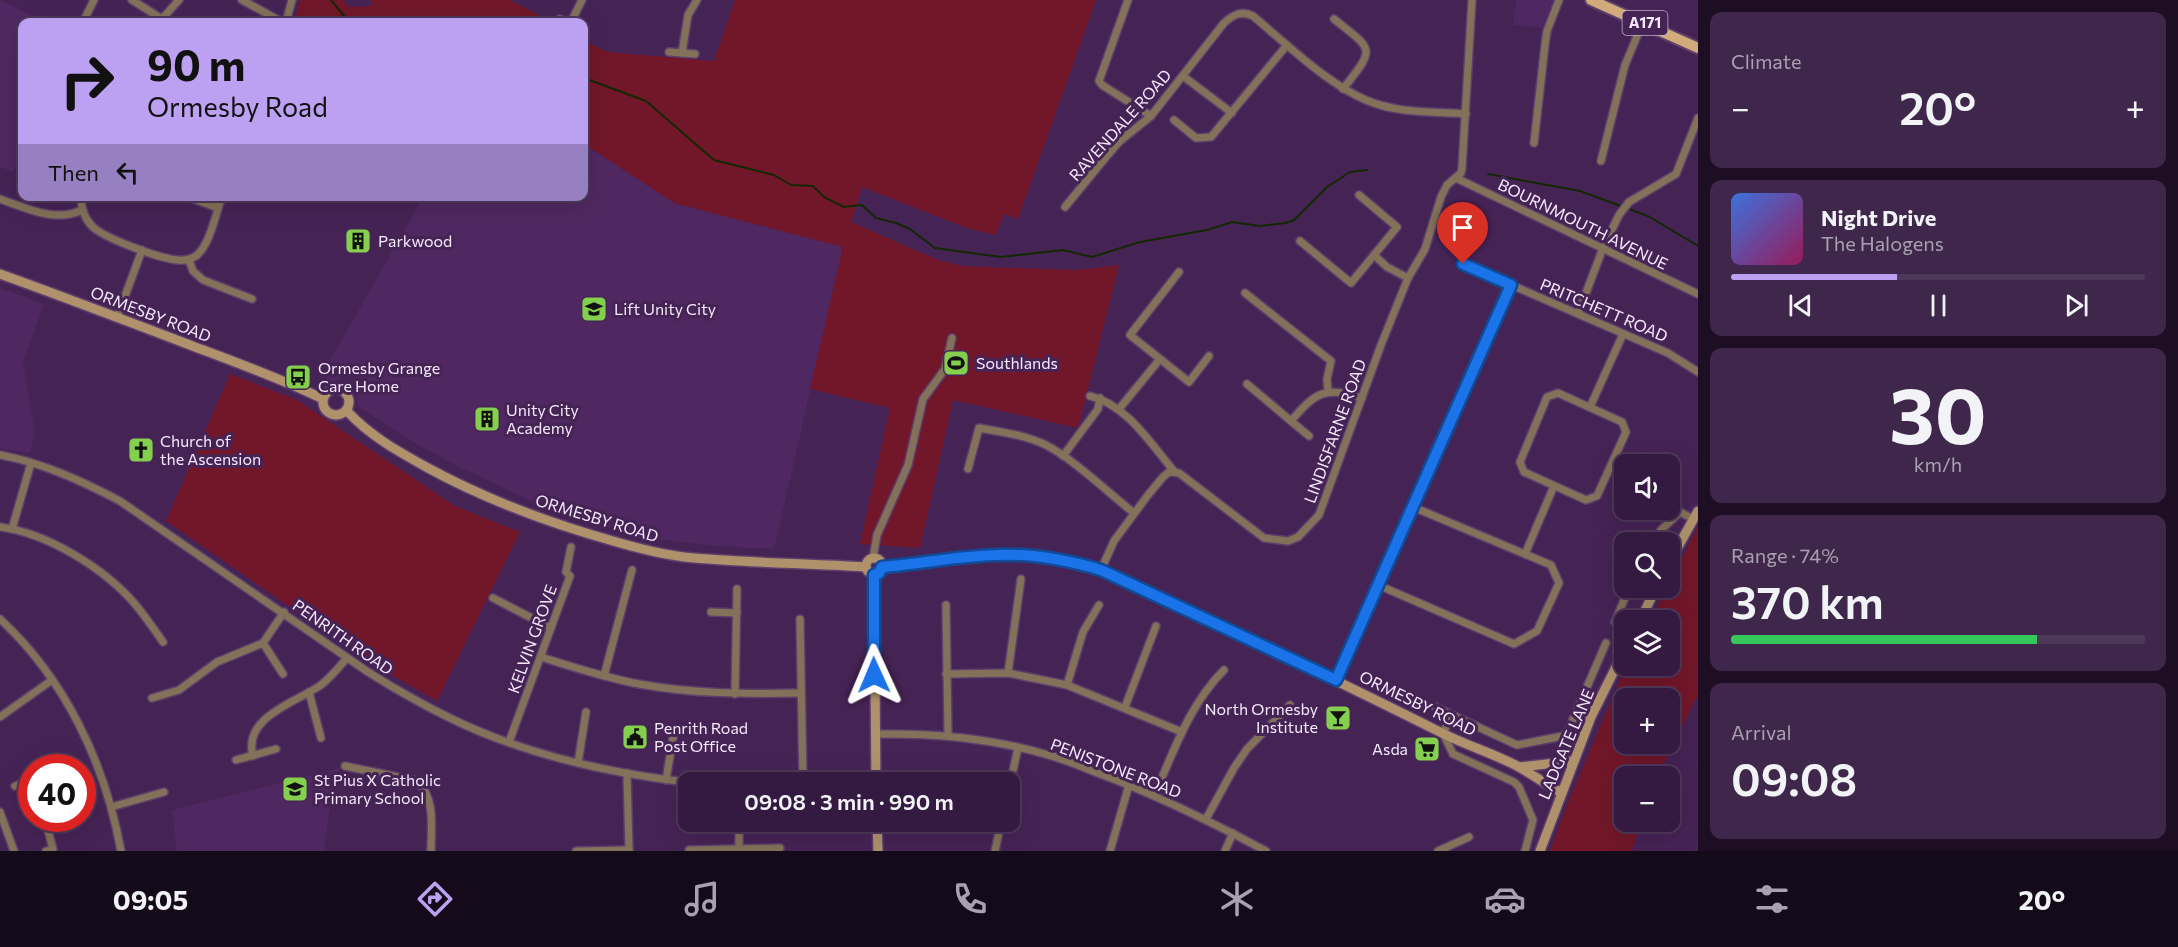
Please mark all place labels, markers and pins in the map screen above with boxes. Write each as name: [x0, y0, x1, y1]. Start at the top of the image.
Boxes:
pin: [1437, 202, 1488, 264]
building icon: Parkwood: [343, 226, 373, 256]
place label: Parkwood: [378, 231, 452, 250]
school or university icon: Lift Unity City: [579, 294, 609, 324]
place label: Lift Unity City: [614, 299, 716, 318]
sports icon: Southlands: [941, 348, 971, 378]
place label: Southlands: [976, 353, 1058, 372]
place label: Ormesby Grange Care Home: [318, 358, 440, 395]
bus stop icon: Ormesby Grange Care Home: [283, 362, 313, 392]
place label: Unity City Academy: [506, 400, 579, 437]
building icon: Unity City Academy: [472, 404, 502, 434]
place label: Church of the Ascension: [160, 431, 261, 468]
church icon: Church of the Ascension: [126, 435, 156, 465]
place label: North Ormesby Institute: [1205, 699, 1318, 736]
bar icon: North Ormesby Institute: [1323, 703, 1353, 733]
place label: Penrith Road Post Office: [654, 718, 748, 755]
public building icon: Penrith Road Post Office: [620, 722, 650, 752]
supermarket icon: Asda: [1412, 734, 1442, 764]
place label: Asda: [1372, 739, 1408, 758]
place label: St Pius X Catholic Primary School: [314, 770, 441, 807]
school or university icon: St Pius X Catholic Primary School: [280, 774, 310, 804]

